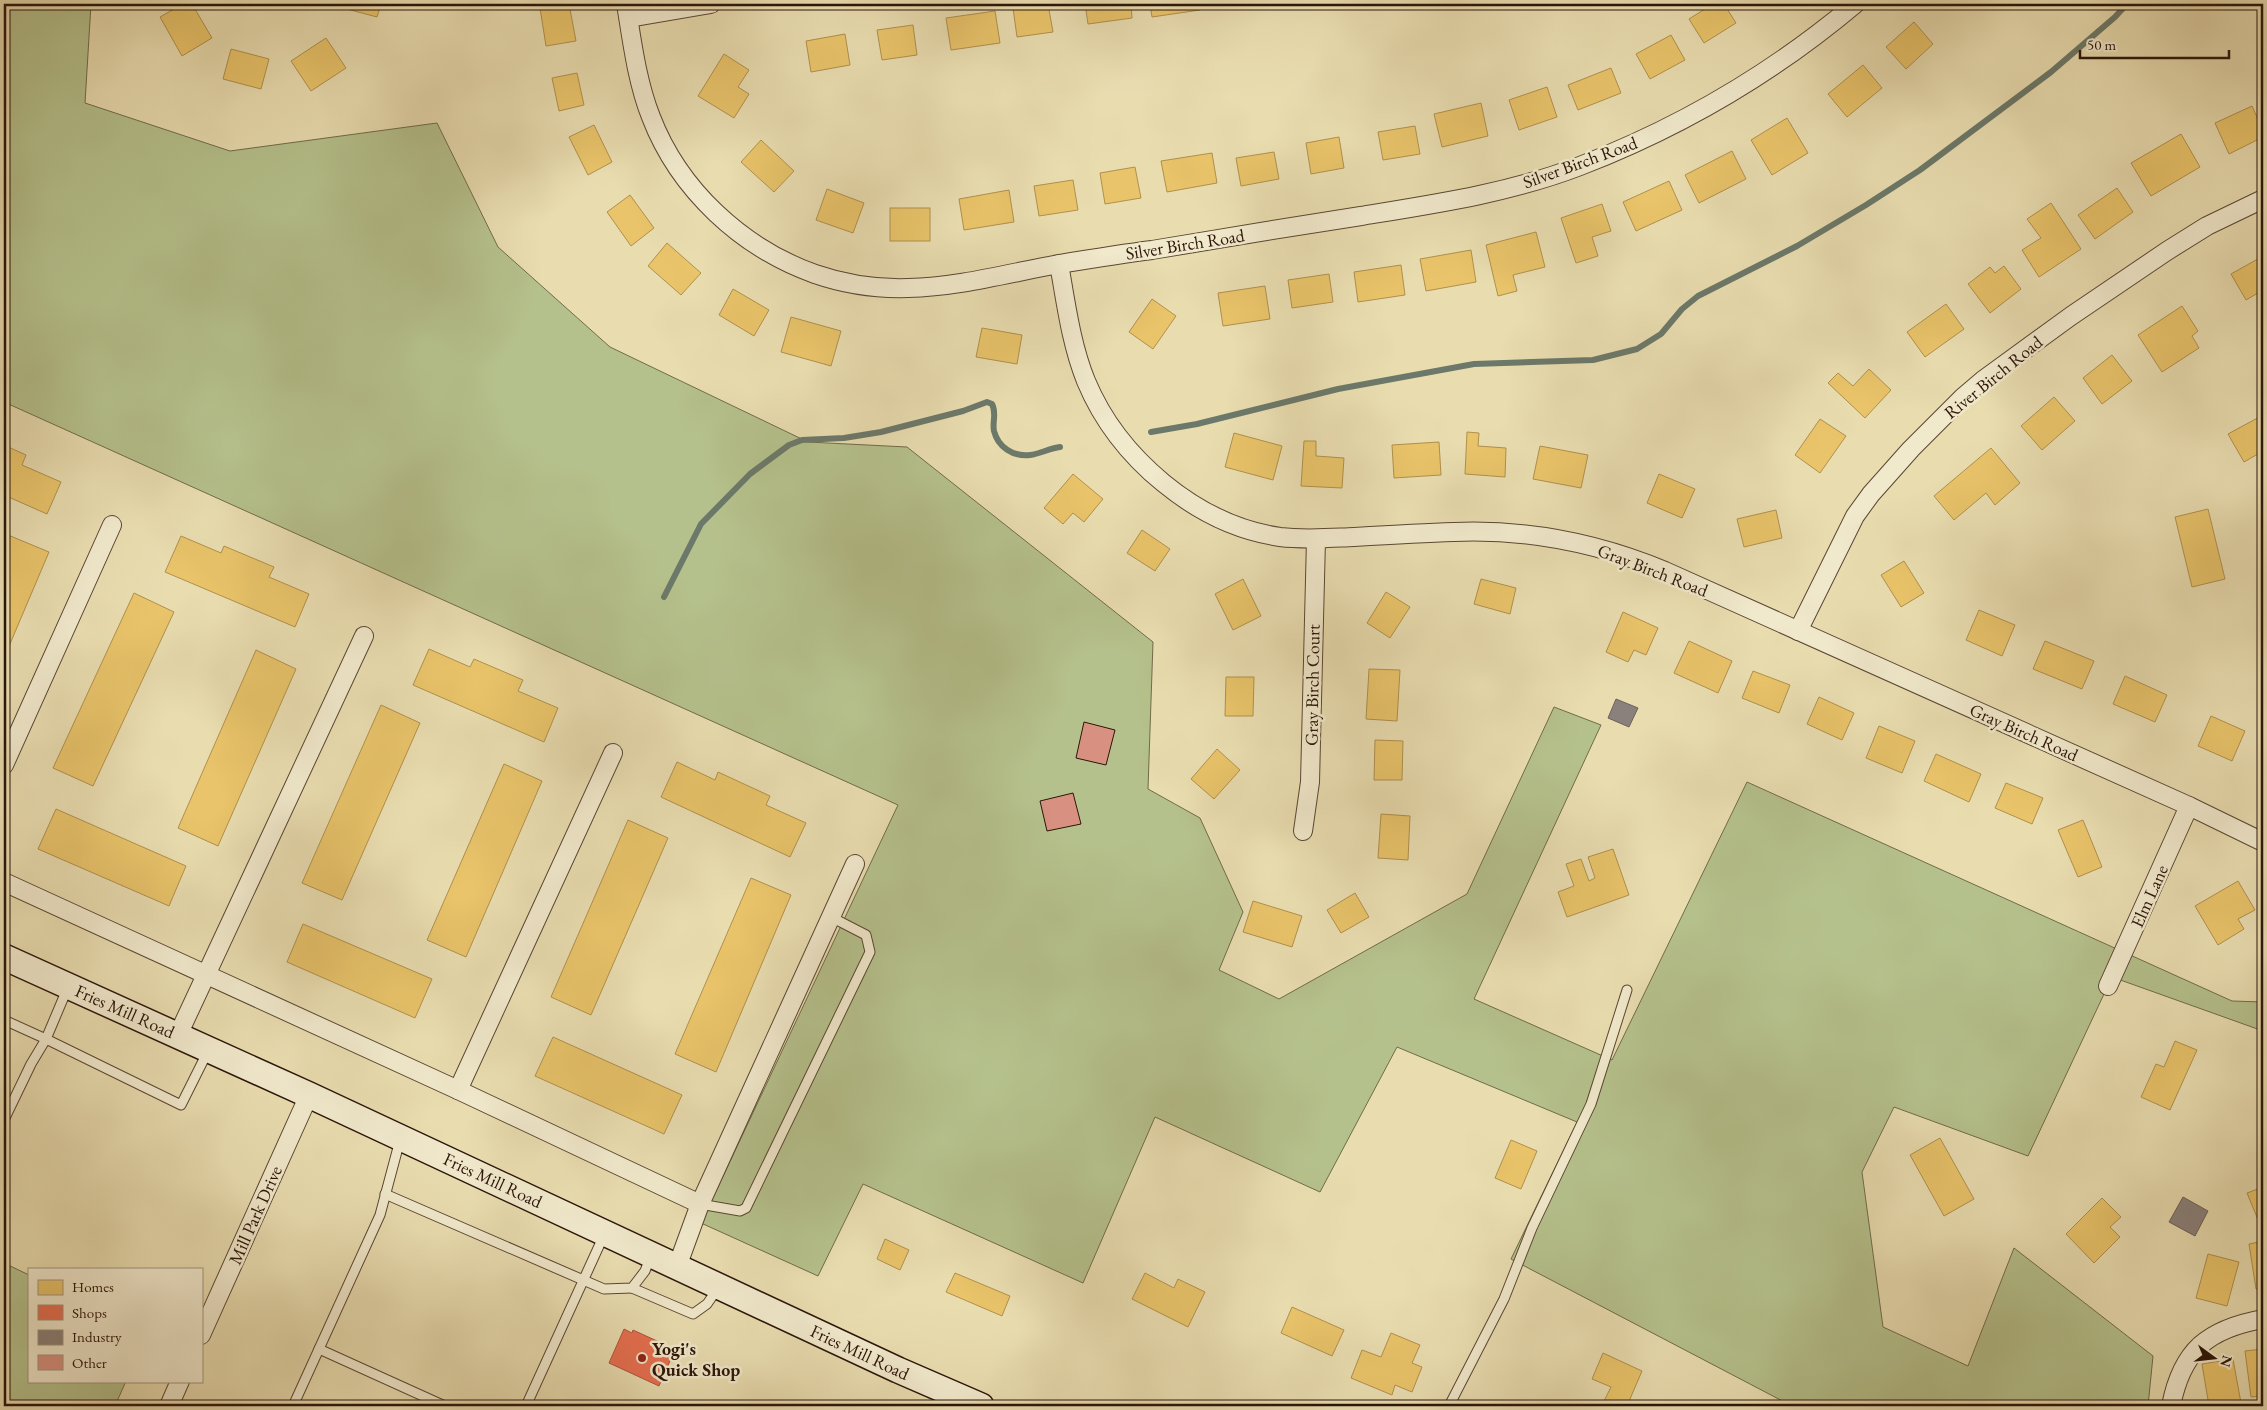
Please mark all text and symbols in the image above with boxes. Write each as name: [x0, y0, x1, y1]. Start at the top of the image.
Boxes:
scale bar: [2080, 28, 2228, 60]
text: 50 m: [2087, 35, 2116, 54]
street label: Silver Birch Road: [1520, 130, 1641, 193]
street label: Silver Birch Road: [1124, 223, 1247, 265]
street label: River Birch Road: [1939, 330, 2048, 424]
street label: Gray Birch Road: [1595, 538, 1712, 602]
street label: Gray Birch Court: [1299, 624, 1325, 746]
street label: Gray Birch Road: [1966, 698, 2083, 767]
street label: Elm Lane: [2125, 861, 2173, 931]
street label: Fries Mill Road: [72, 979, 179, 1044]
street label: Fries Mill Road: [440, 1147, 547, 1213]
street label: Mill Park Drive: [223, 1162, 287, 1268]
legend: [28, 1268, 202, 1382]
text: Homes: [72, 1277, 114, 1296]
text: Shops: [72, 1303, 107, 1322]
street label: Fries Mill Road: [807, 1319, 914, 1385]
text: Industry: [72, 1327, 122, 1346]
north arrow: [2190, 1332, 2240, 1382]
place label: Yogi's Quick Shop: [652, 1337, 740, 1381]
marker: Yogi's Quick Shop: [636, 1352, 648, 1364]
text: Other: [72, 1353, 107, 1372]
text: N: [2216, 1354, 2237, 1370]

